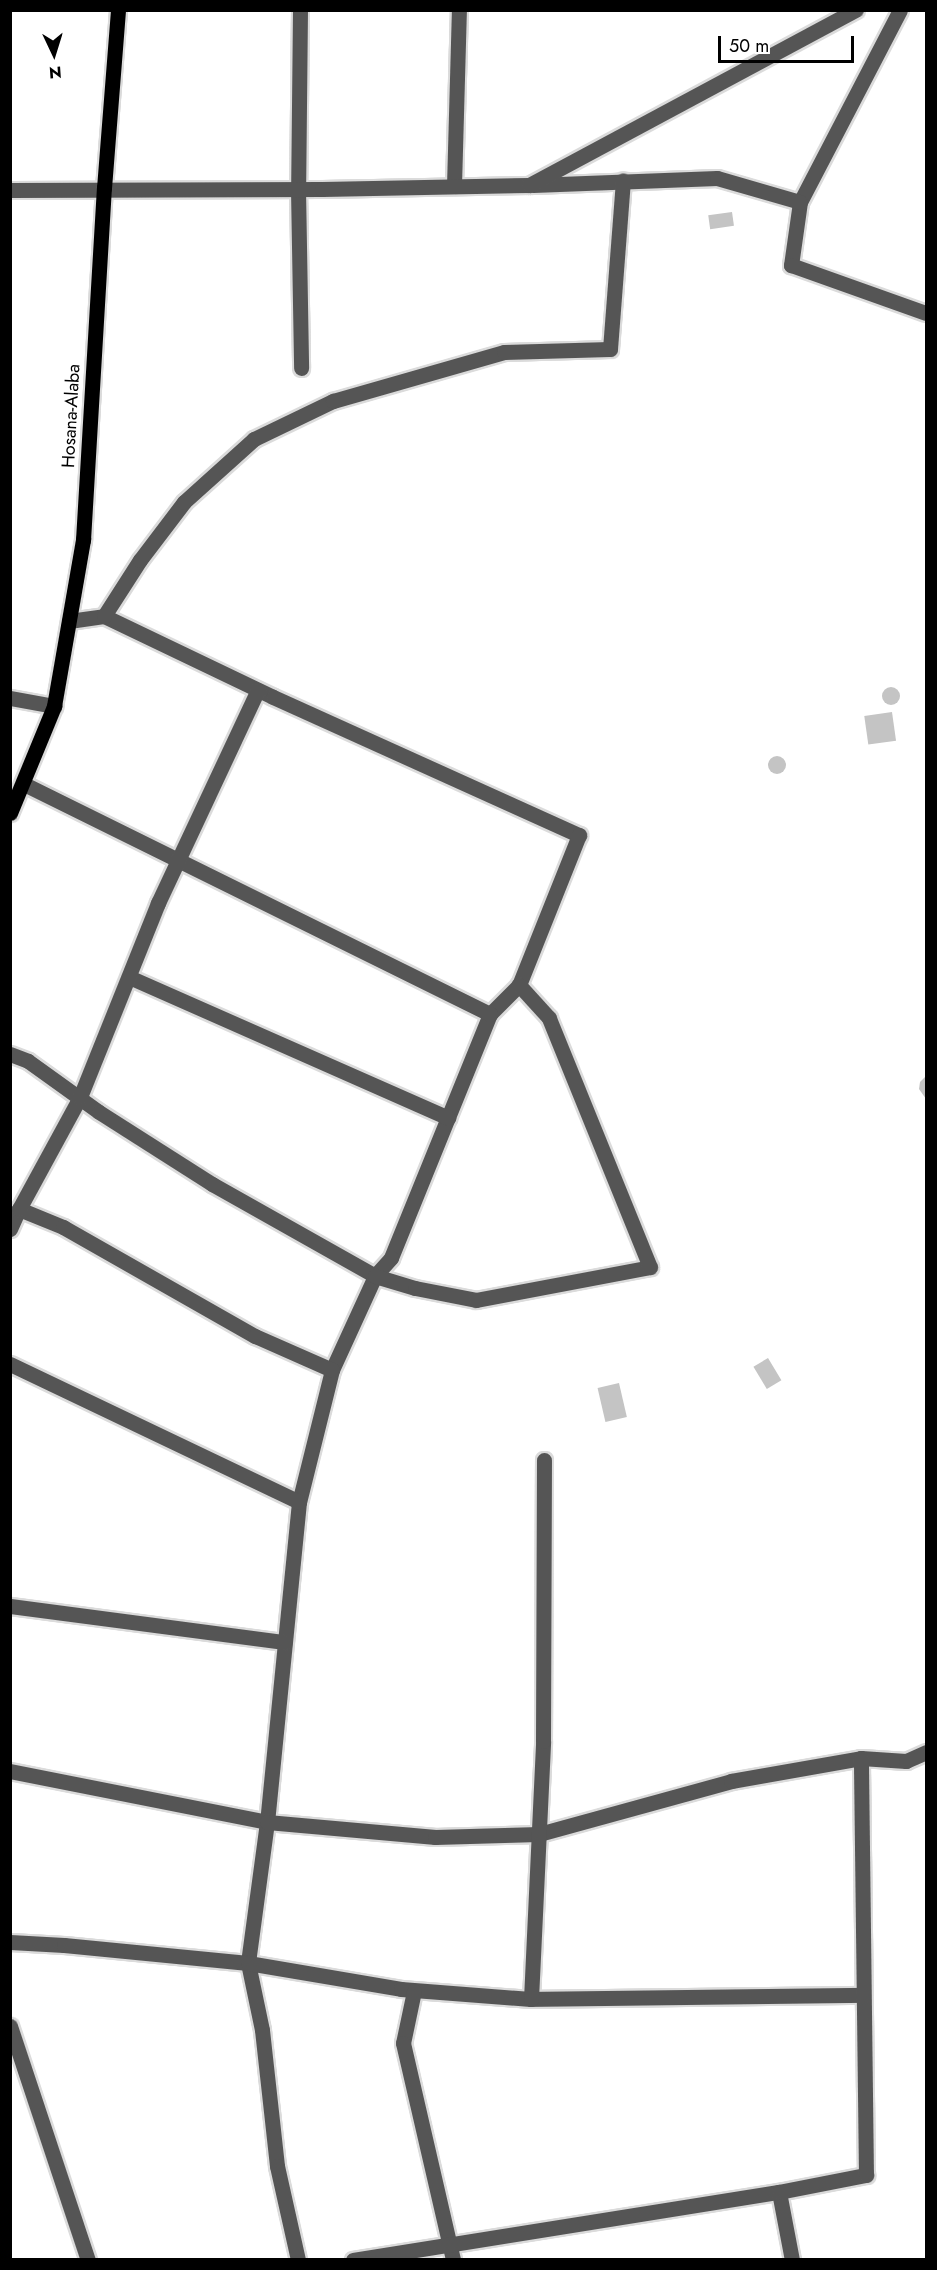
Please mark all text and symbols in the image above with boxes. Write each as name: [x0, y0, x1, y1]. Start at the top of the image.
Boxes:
north arrow: [24, 24, 84, 84]
scale bar: [721, 24, 858, 62]
text: 50 m: [729, 33, 769, 59]
text: N: [48, 61, 62, 84]
street label: Hosana-Alaba: [57, 363, 85, 469]

